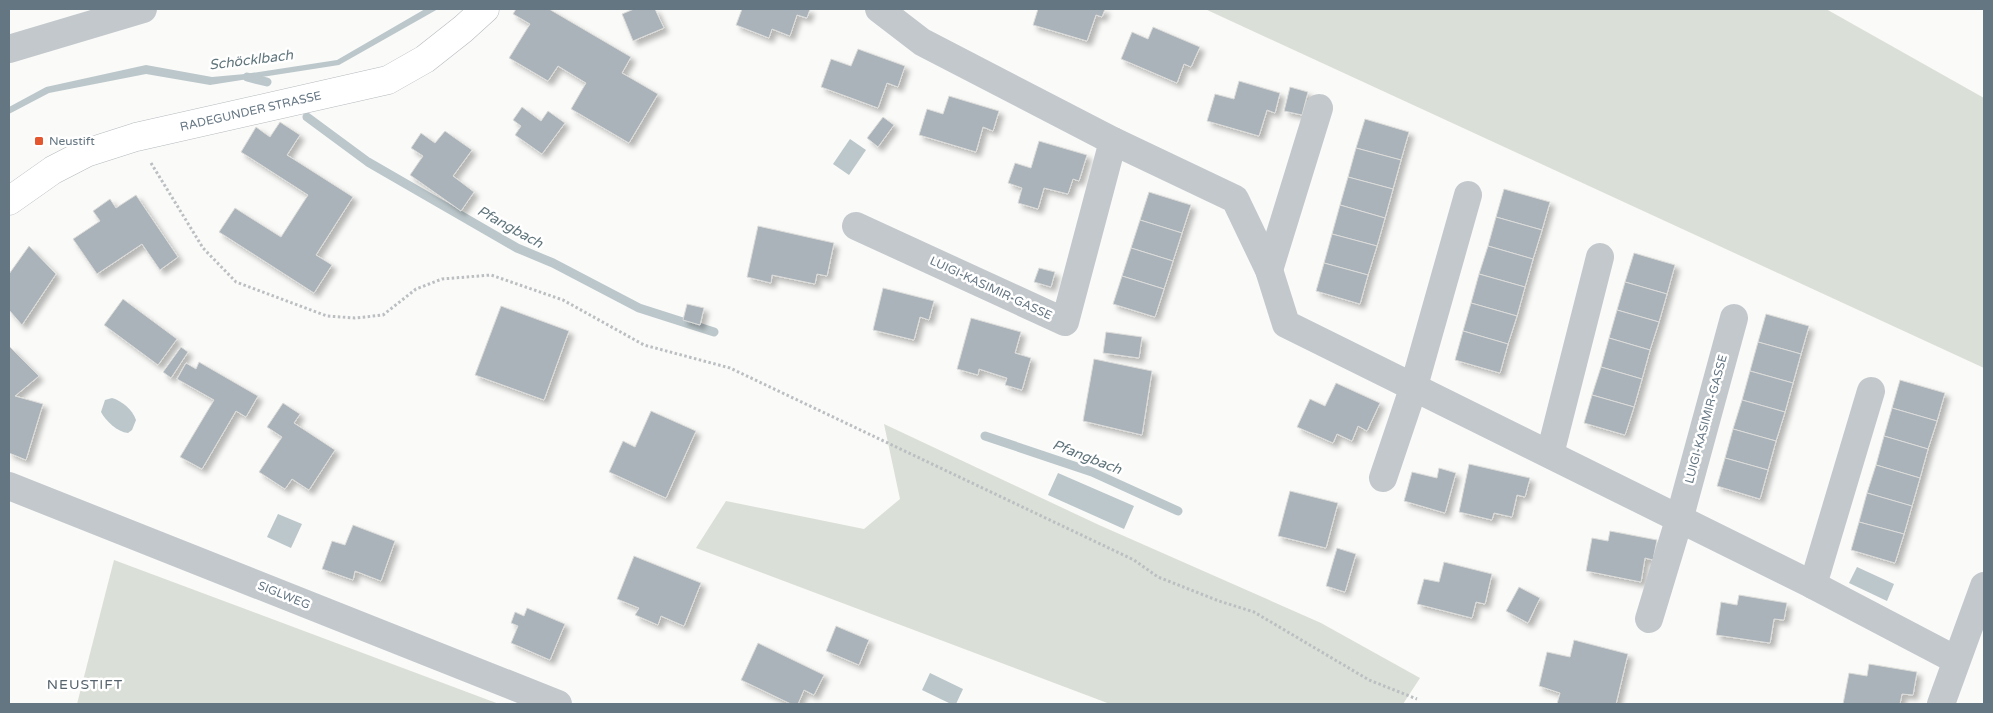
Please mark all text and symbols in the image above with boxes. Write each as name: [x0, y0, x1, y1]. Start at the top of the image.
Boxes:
water label: Schöcklbach: [208, 46, 294, 74]
street label: RADEGUNDER STRASSE: [179, 88, 323, 134]
place label: Neustift: [49, 134, 95, 148]
marker: Neustift: [33, 135, 45, 147]
water label: Pfangbach: [474, 202, 546, 252]
street label: LUIGI-KASIMIR-GASSE: [928, 254, 1055, 323]
street label: LUIGI-KASIMIR-GASSE: [1682, 353, 1730, 485]
water label: Pfangbach: [1050, 436, 1124, 478]
street label: SIGLWEG: [256, 578, 312, 612]
district label: NEUSTIFT: [47, 676, 123, 693]

